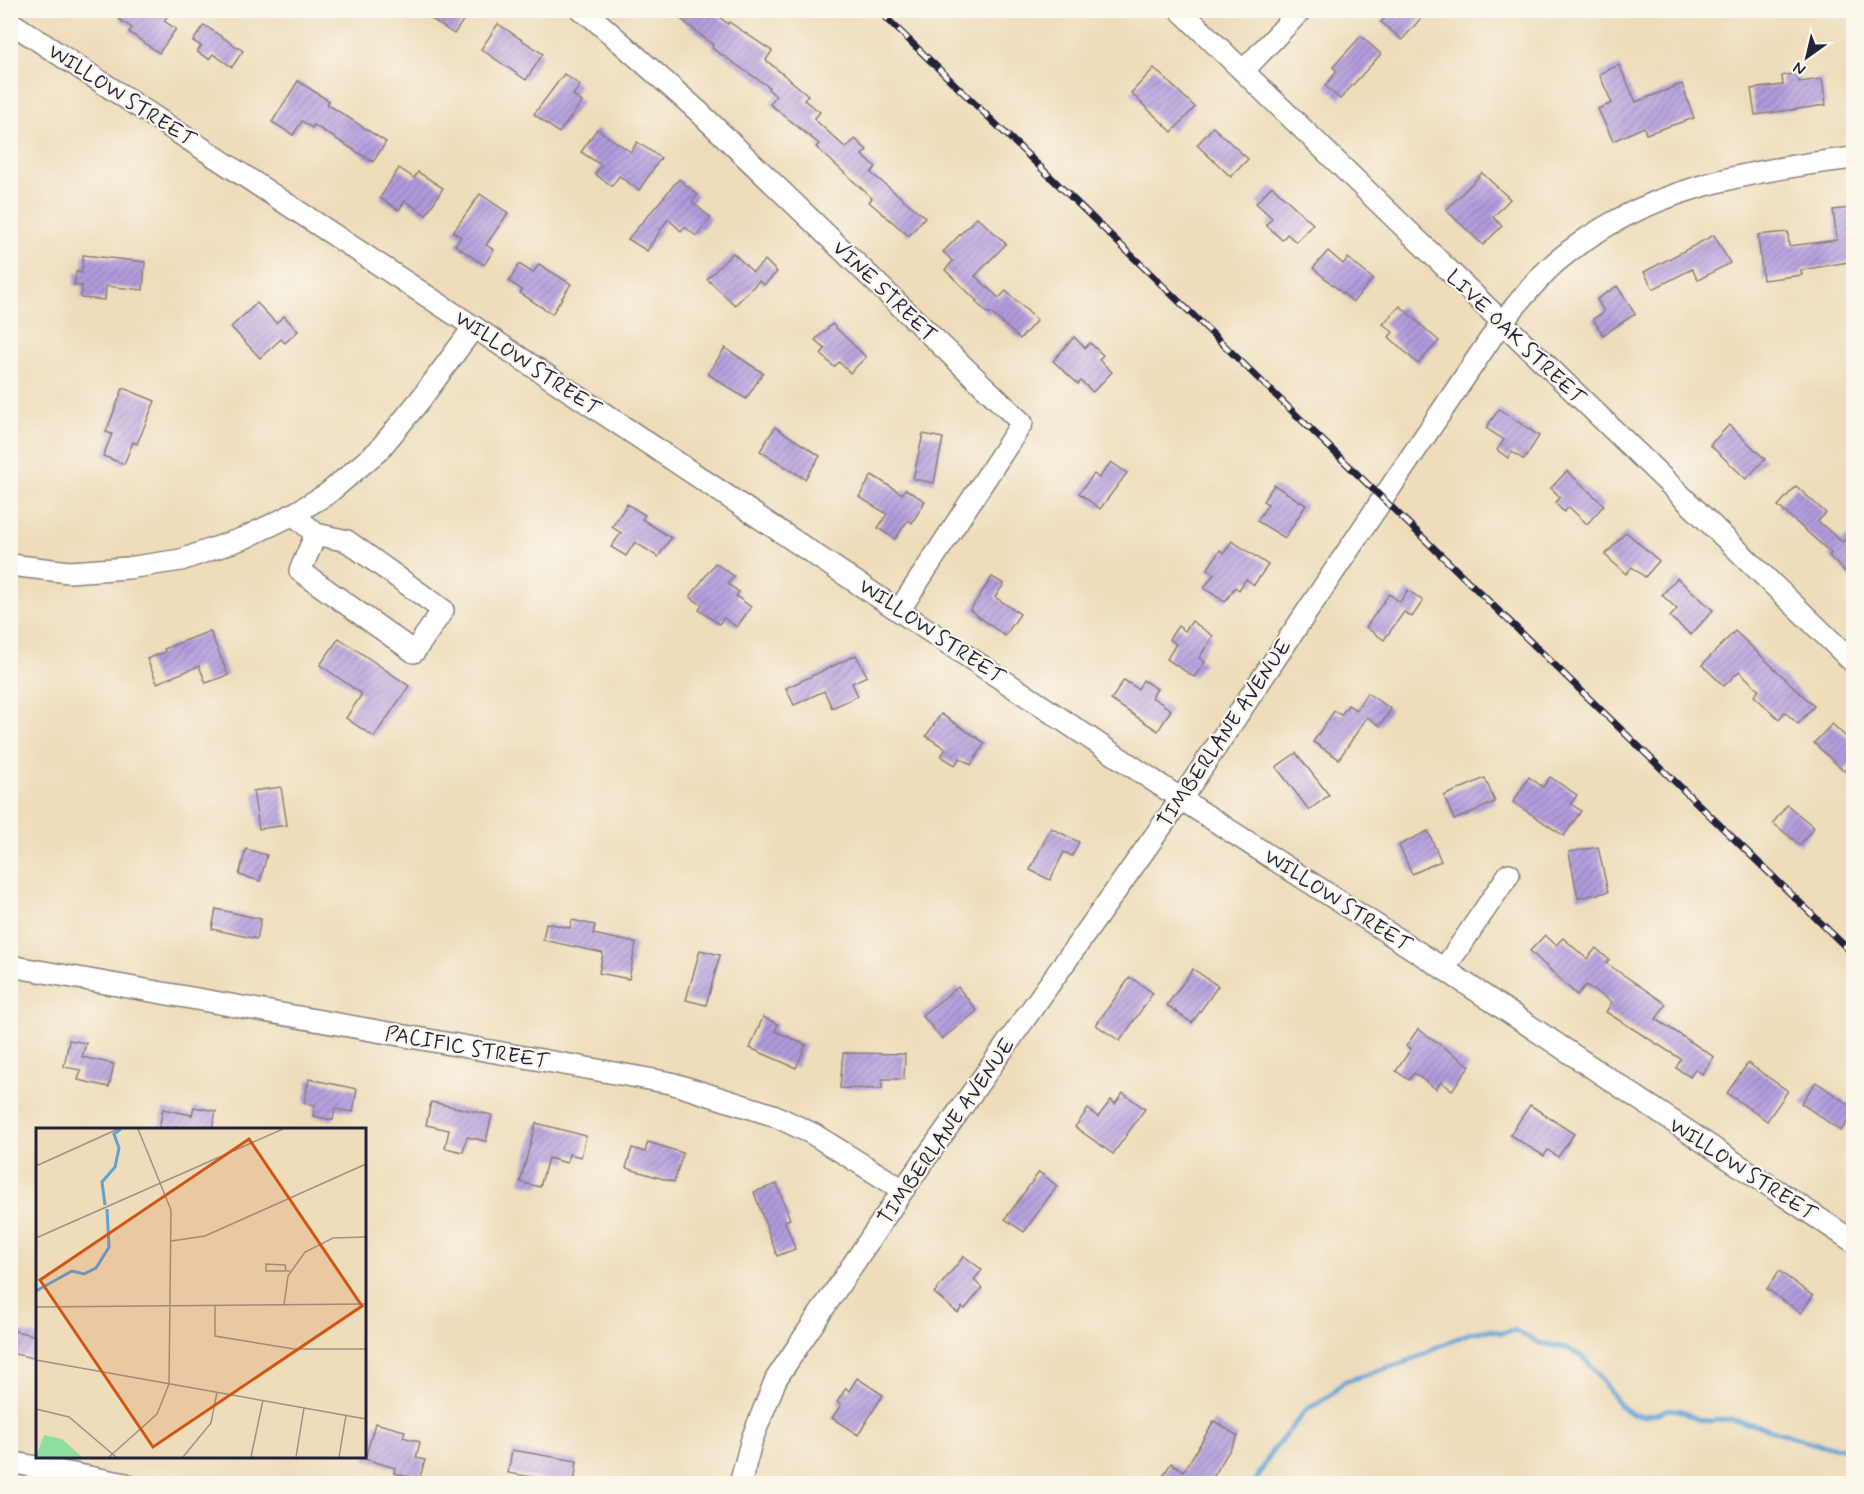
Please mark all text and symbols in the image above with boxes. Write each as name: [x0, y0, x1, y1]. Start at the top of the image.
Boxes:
north arrow: [1777, 27, 1837, 87]
street label: WILLOW STREET: [42, 38, 201, 154]
text: N: [1789, 57, 1810, 80]
street label: VINE STREET: [826, 235, 943, 349]
street label: LIVE OAK STREET: [1440, 264, 1591, 412]
street label: WILLOW STREET: [449, 305, 606, 423]
street label: WILLOW STREET: [853, 573, 1010, 691]
street label: TIMBERLANE AVENUE: [1151, 634, 1299, 833]
street label: WILLOW STREET: [1258, 843, 1417, 959]
street label: PACIFIC STREET: [383, 1020, 551, 1076]
street label: TIMBERLANE AVENUE: [872, 1033, 1022, 1230]
street label: WILLOW STREET: [1663, 1112, 1822, 1228]
inset map: [36, 1128, 366, 1458]

